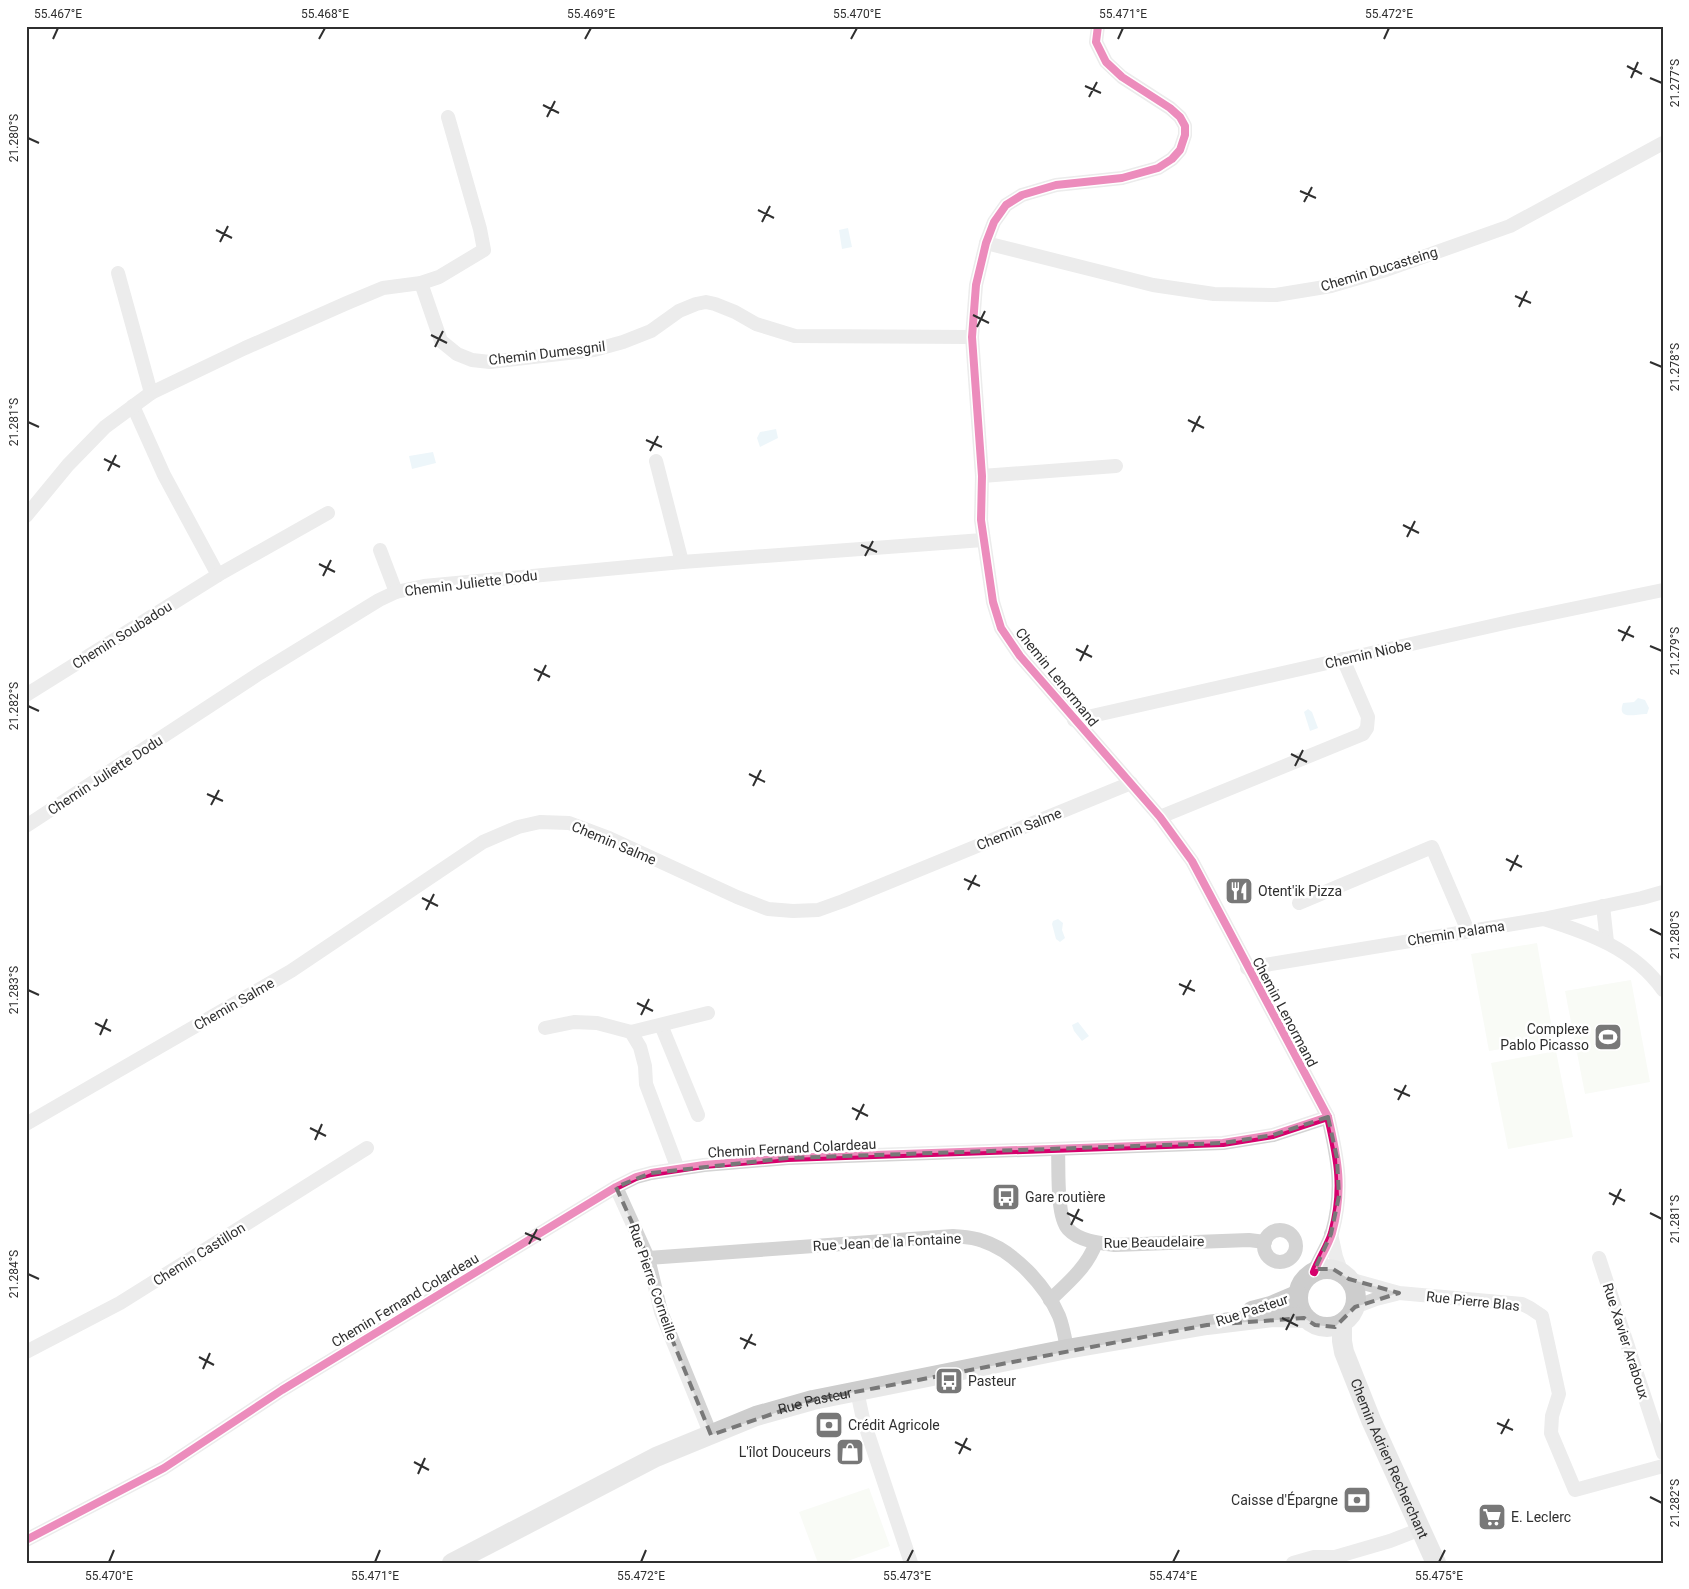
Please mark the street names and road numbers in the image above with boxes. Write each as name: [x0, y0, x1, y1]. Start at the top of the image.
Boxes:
street label: Chemin Ducasteing: [1319, 244, 1439, 294]
street label: Chemin Dumesgnil: [488, 338, 606, 368]
street label: Chemin Juliette Dodu: [404, 567, 538, 599]
street label: Chemin Soubadou: [69, 598, 175, 672]
street label: Chemin Lenormand: [1012, 625, 1102, 729]
street label: Chemin Niobe: [1323, 636, 1413, 672]
street label: Chemin Juliette Dodu: [45, 732, 165, 818]
street label: Chemin Salme: [974, 805, 1064, 853]
street label: Chemin Salme: [569, 818, 659, 868]
street label: Chemin Palama: [1406, 917, 1506, 949]
street label: Chemin Lenormand: [1249, 954, 1321, 1070]
street label: Chemin Salme: [191, 975, 277, 1033]
street label: Chemin Fernand Colardeau: [707, 1136, 877, 1160]
street label: Chemin Castillon: [150, 1219, 248, 1289]
street label: Rue Pierre Corneille: [626, 1222, 680, 1342]
street label: Rue Jean de la Fontaine: [812, 1230, 962, 1254]
street label: Rue Beaudelaire: [1104, 1233, 1204, 1251]
street label: Chemin Fernand Colardeau: [329, 1250, 481, 1350]
street label: Rue Xavier Araboux: [1600, 1281, 1652, 1401]
street label: Rue Pierre Blas: [1425, 1288, 1521, 1314]
street label: Rue Pasteur: [1214, 1291, 1291, 1329]
street label: Chemin Adrien Recherchant: [1347, 1376, 1432, 1541]
street label: Rue Pasteur: [776, 1384, 854, 1417]

